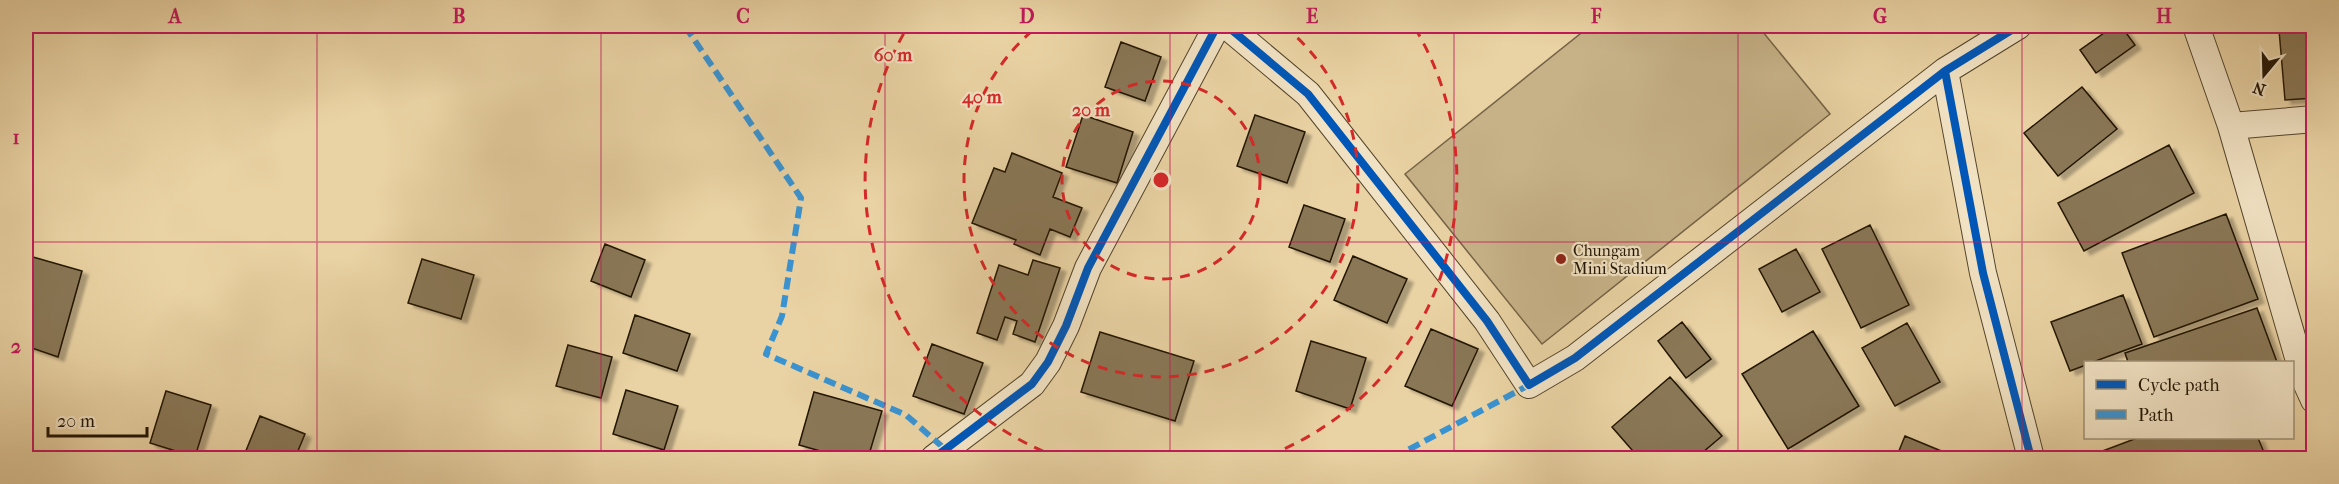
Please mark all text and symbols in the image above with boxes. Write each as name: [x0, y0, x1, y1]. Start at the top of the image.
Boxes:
text: A: [167, 5, 183, 28]
text: B: [452, 5, 466, 28]
text: C: [736, 5, 750, 28]
text: D: [1019, 5, 1035, 28]
text: E: [1306, 5, 1318, 28]
text: F: [1590, 5, 1602, 28]
text: G: [1873, 5, 1887, 28]
text: H: [2156, 5, 2172, 28]
text: 60 m: [874, 45, 913, 66]
north arrow: [2234, 45, 2294, 105]
text: N: [2250, 77, 2268, 100]
text: 40 m: [961, 87, 1003, 108]
text: 20 m: [1072, 100, 1111, 121]
text: 1: [12, 126, 20, 149]
centre of rings: [1151, 170, 1171, 190]
place label: Chungam Mini Stadium: [1573, 241, 1668, 278]
marker: Chungam Mini Stadium: [1554, 252, 1568, 266]
text: 2: [11, 335, 21, 358]
legend: [2084, 361, 2294, 439]
text: Cycle path: [2138, 375, 2219, 396]
scale bar: [48, 400, 147, 438]
text: Path: [2138, 405, 2174, 426]
text: 20 m: [57, 411, 95, 432]

